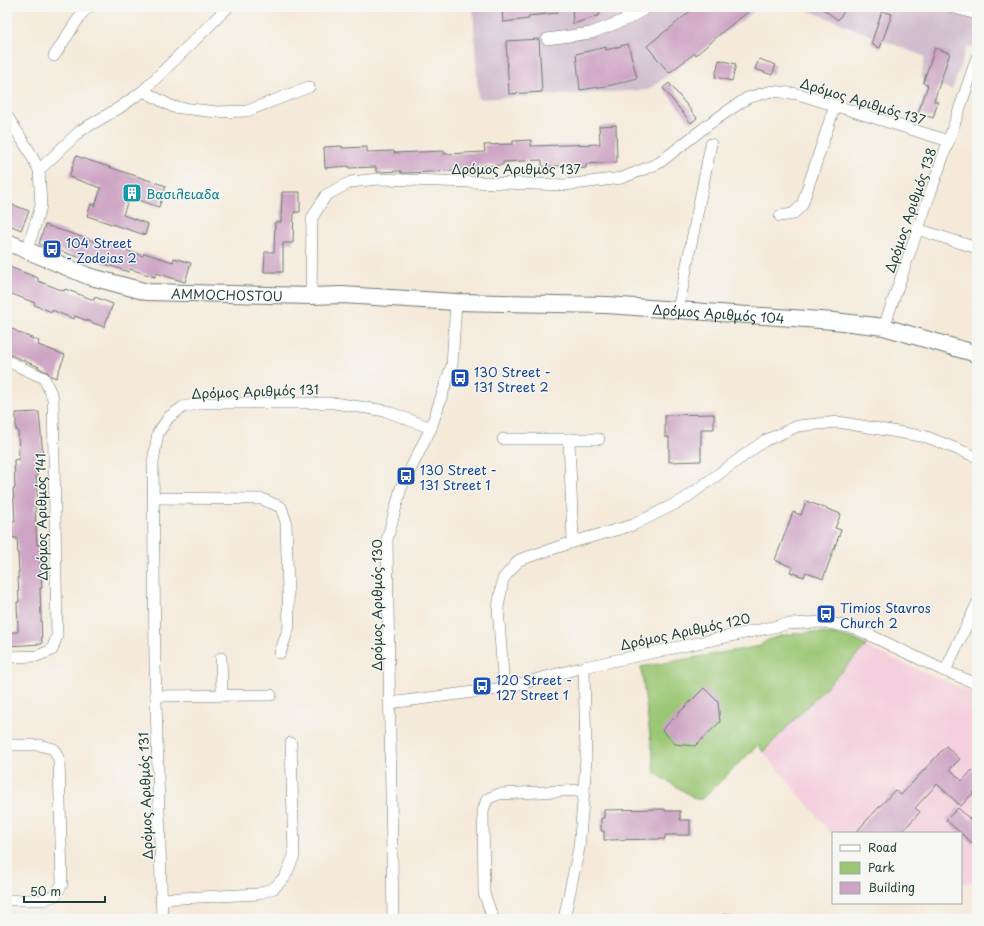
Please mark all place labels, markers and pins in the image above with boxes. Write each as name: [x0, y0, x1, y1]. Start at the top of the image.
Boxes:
building icon: Βασιλειαδα: [121, 182, 143, 204]
place label: Βασιλειαδα: [146, 184, 220, 203]
place label: 104 Street - Zodeias 2: [66, 233, 137, 267]
bus stop icon: 104 Street - Zodeias 2: [41, 238, 63, 260]
place label: 130 Street - 131 Street 2: [474, 362, 551, 396]
bus stop icon: 130 Street - 131 Street 2: [449, 367, 471, 389]
place label: 130 Street - 131 Street 1: [420, 460, 497, 494]
bus stop icon: 130 Street - 131 Street 1: [395, 465, 417, 487]
place label: Timios Stavros Church 2: [840, 598, 931, 632]
bus stop icon: Timios Stavros Church 2: [815, 603, 837, 625]
place label: 120 Street - 127 Street 1: [496, 670, 572, 704]
bus stop icon: 120 Street - 127 Street 1: [471, 675, 493, 697]

